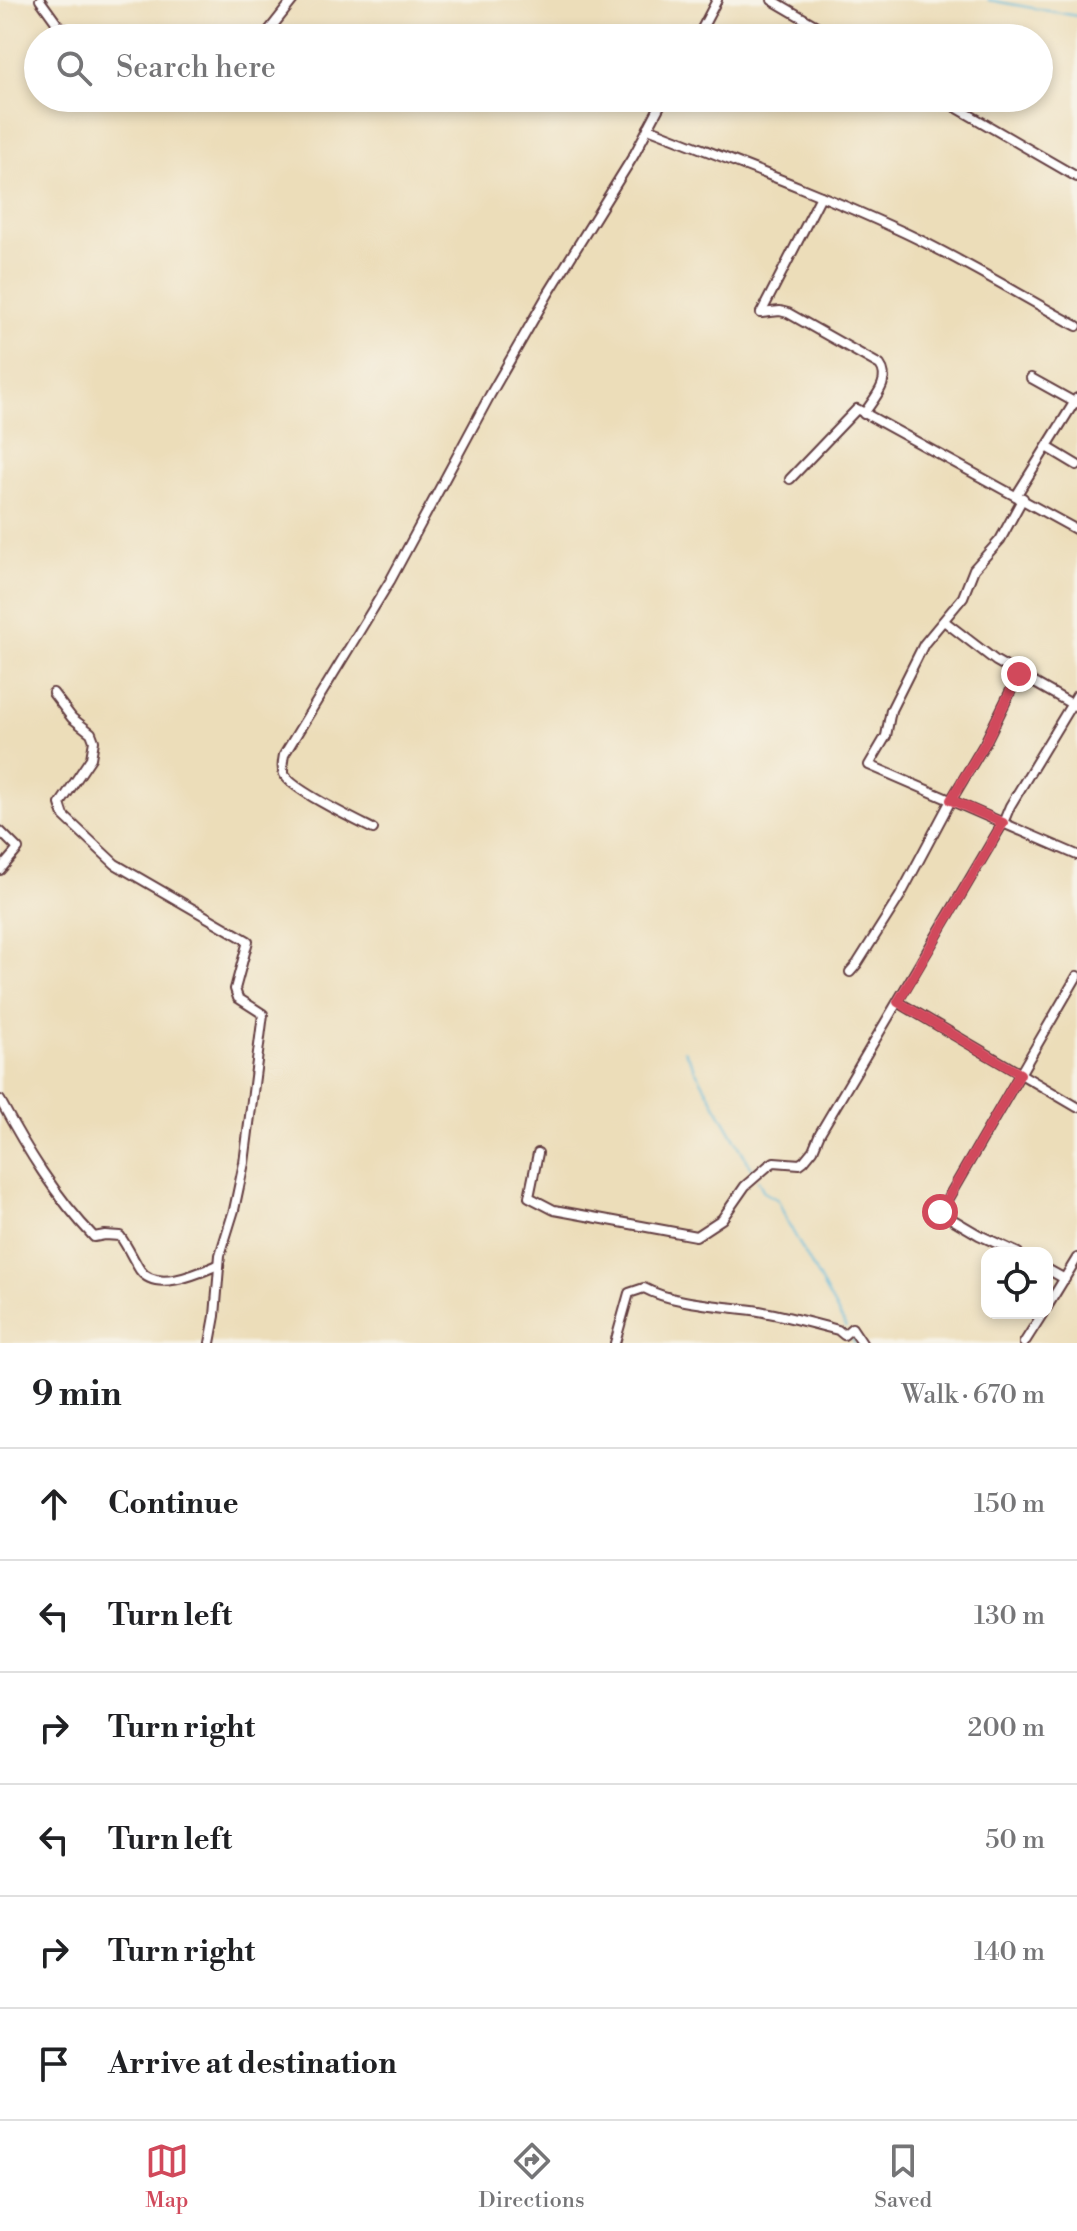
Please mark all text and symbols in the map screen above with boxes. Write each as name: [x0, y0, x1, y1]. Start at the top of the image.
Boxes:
search box: [24, 24, 1053, 112]
icon: search: [52, 46, 96, 90]
text: Search here: [116, 49, 276, 87]
route end: [1001, 656, 1037, 692]
route start: [922, 1194, 958, 1230]
map controls: [981, 1247, 1053, 1319]
button: locate: [981, 1247, 1053, 1319]
text: 9 min: [32, 1374, 122, 1416]
text: Walk · 670 m: [901, 1379, 1045, 1411]
icon: ahead: [32, 1482, 76, 1526]
text: Continue: [108, 1485, 239, 1523]
text: 150 m: [974, 1488, 1045, 1520]
icon: left: [32, 1594, 76, 1638]
text: Turn left: [108, 1597, 232, 1635]
text: 130 m: [974, 1600, 1045, 1632]
icon: right: [32, 1706, 76, 1750]
text: Turn right: [108, 1709, 255, 1747]
text: 200 m: [968, 1712, 1045, 1744]
icon: left: [32, 1818, 76, 1862]
text: Turn left: [108, 1821, 232, 1859]
text: 50 m: [985, 1824, 1045, 1856]
icon: right: [32, 1930, 76, 1974]
text: Turn right: [108, 1933, 255, 1971]
text: 140 m: [974, 1936, 1045, 1968]
icon: arrive: [32, 2042, 76, 2086]
text: Arrive at destination: [108, 2045, 397, 2083]
tab: Map: [145, 2139, 189, 2214]
tab: Directions: [479, 2139, 585, 2214]
tab: Saved: [874, 2139, 932, 2214]

